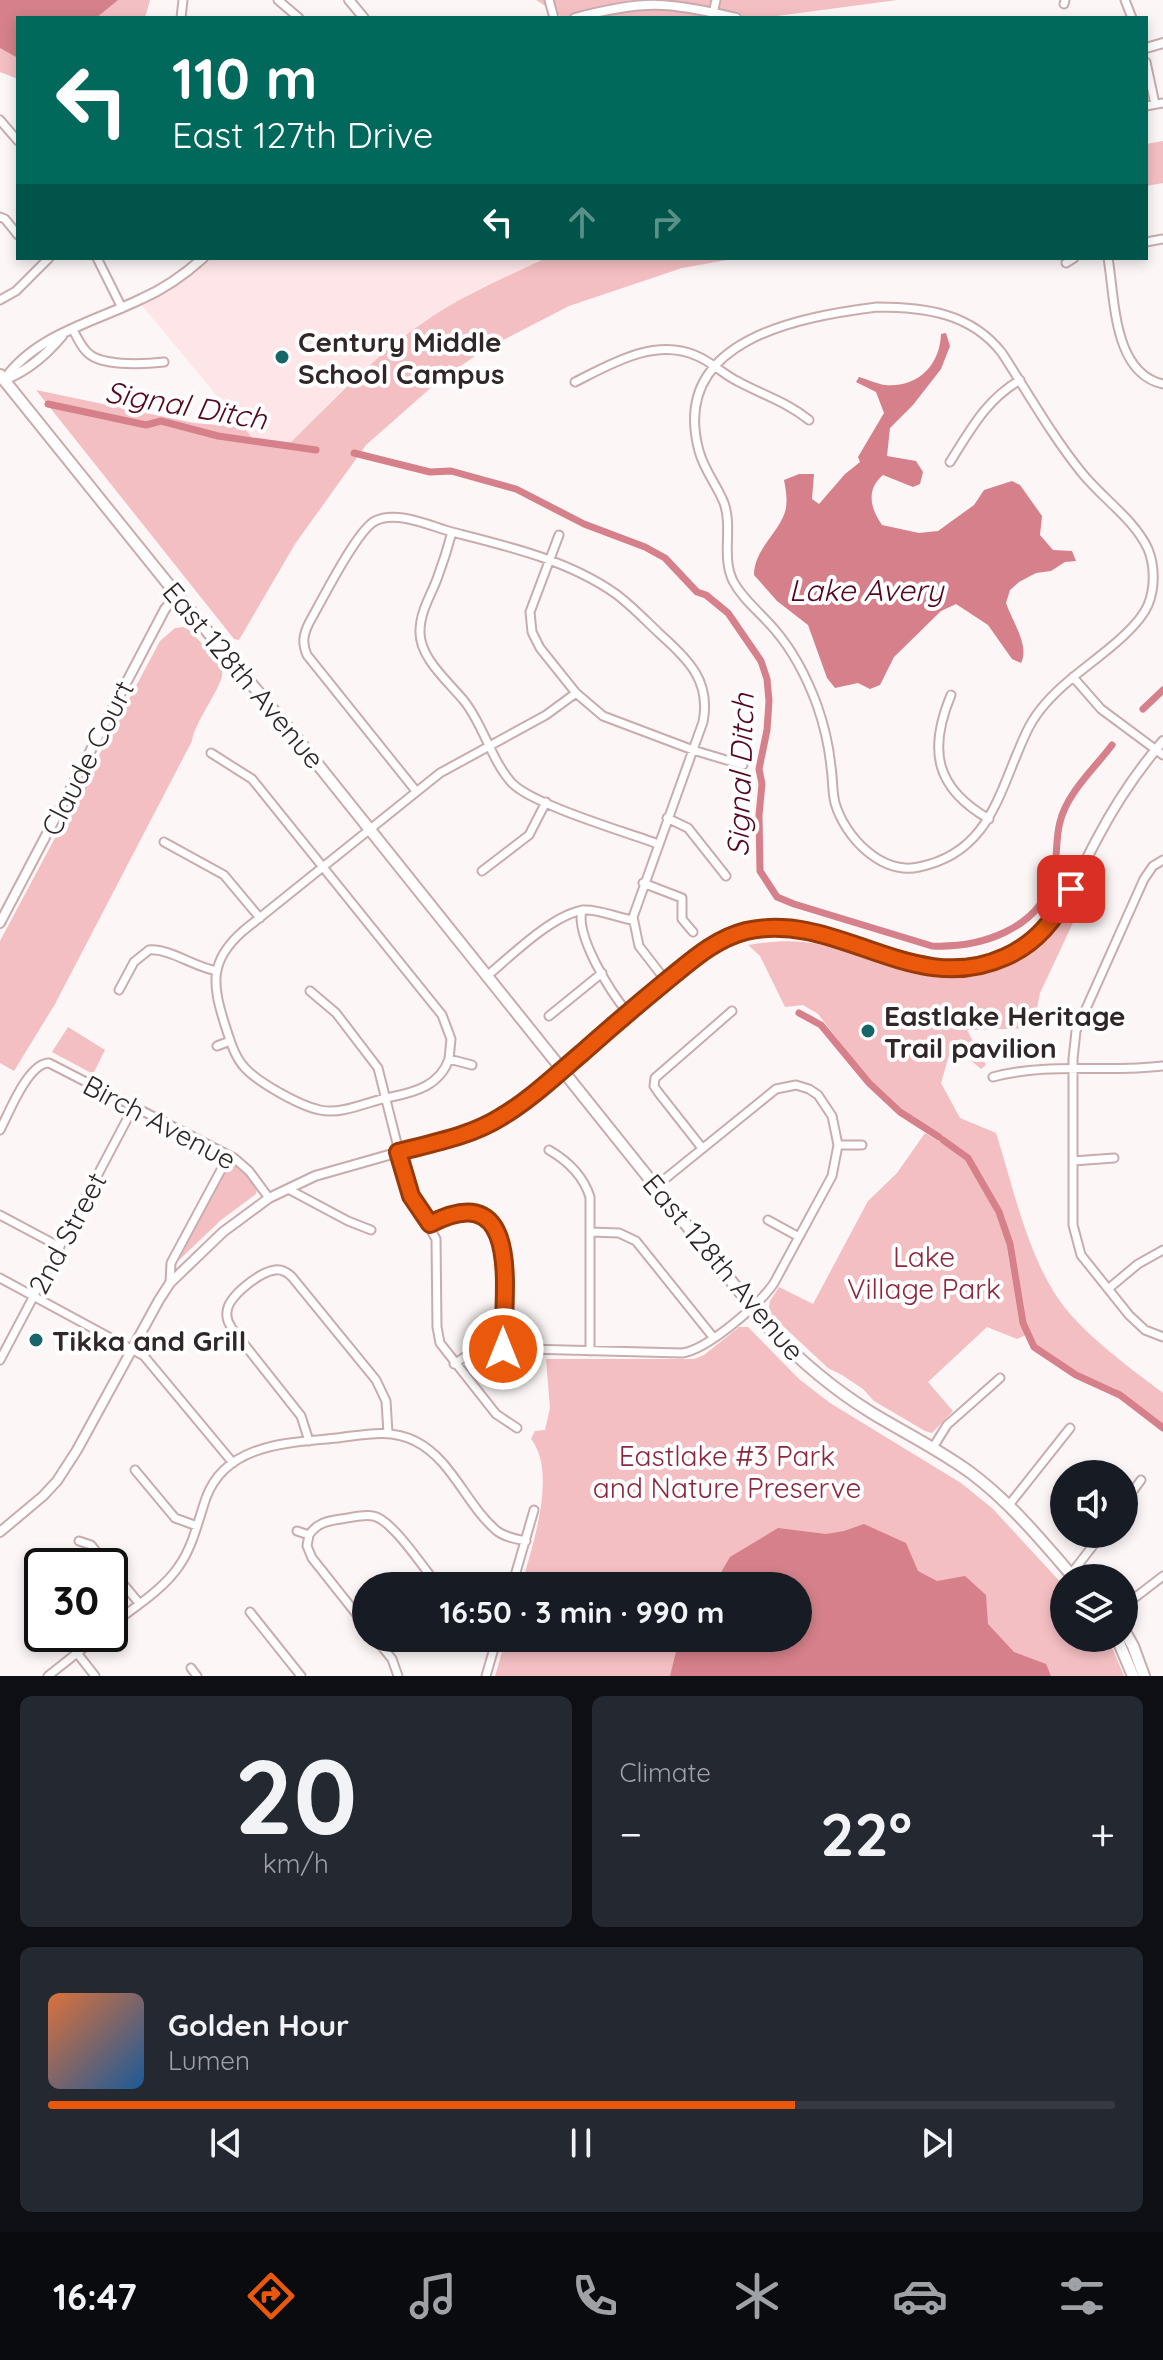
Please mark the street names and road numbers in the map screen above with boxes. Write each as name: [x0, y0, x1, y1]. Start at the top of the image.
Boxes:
street label: East 128th Avenue: [156, 575, 332, 775]
street label: Claude Court: [33, 675, 141, 841]
street label: Birch Avenue: [78, 1067, 242, 1177]
street label: 2nd Street: [20, 1166, 114, 1300]
street label: East 128th Avenue: [636, 1167, 812, 1367]

